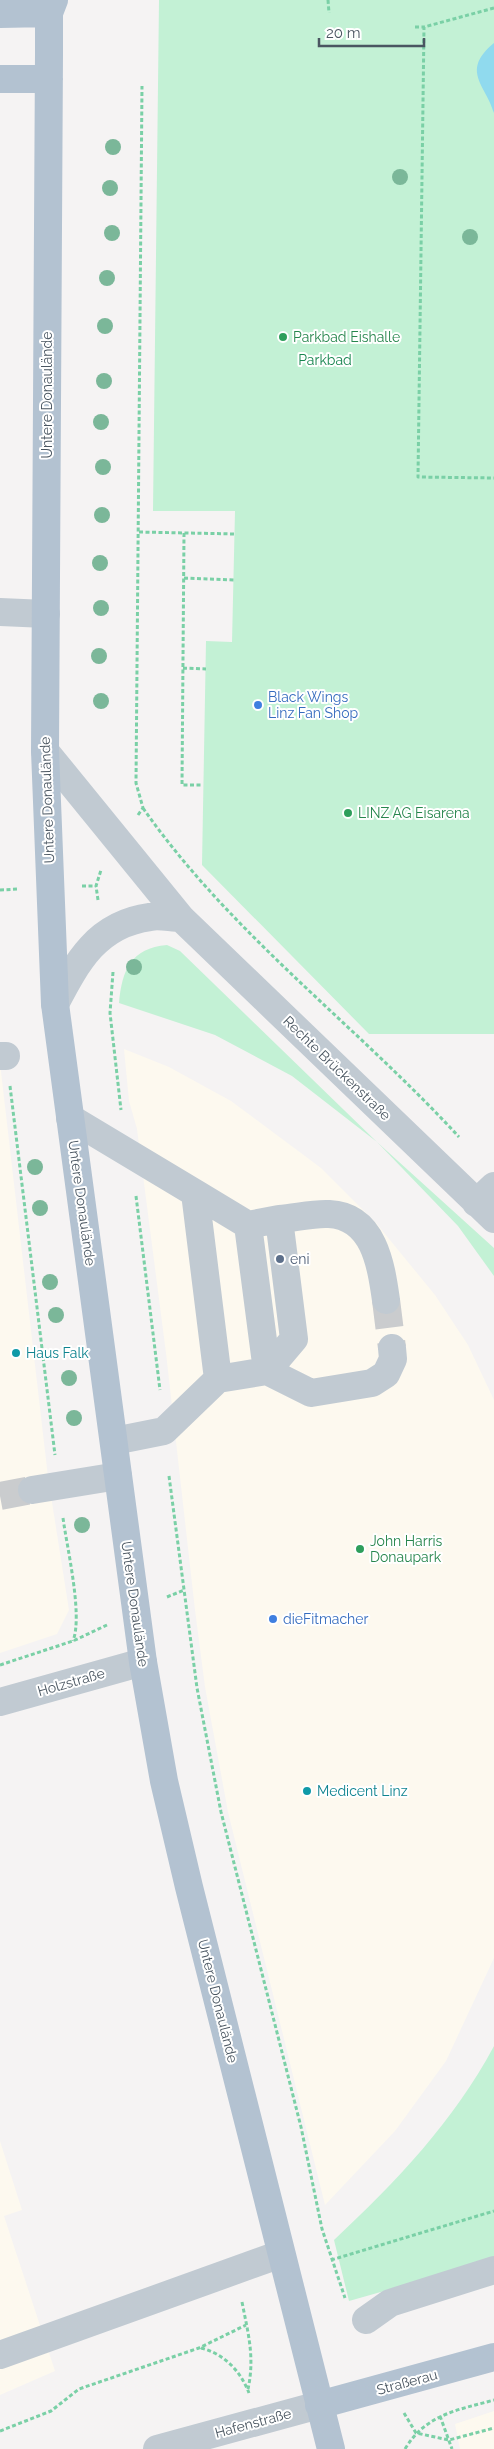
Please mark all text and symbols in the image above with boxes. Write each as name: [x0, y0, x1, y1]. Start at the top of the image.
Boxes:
scale bar: [319, 15, 424, 47]
text: 20 m: [326, 24, 361, 42]
place label: Parkbad Eishalle: [293, 329, 400, 345]
marker: Parkbad Eishalle: [277, 331, 289, 343]
street label: Untere Donaulände: [39, 332, 55, 458]
park label: Parkbad: [298, 352, 352, 368]
place label: Black Wings Linz Fan Shop: [268, 689, 359, 721]
marker: Black Wings Linz Fan Shop: [252, 699, 264, 711]
street label: Untere Donaulände: [37, 736, 57, 864]
place label: LINZ AG Eisarena: [358, 805, 470, 821]
marker: LINZ AG Eisarena: [342, 807, 354, 819]
street label: Rechte Brückenstraße: [280, 1013, 394, 1123]
street label: Untere Donaulände: [65, 1139, 99, 1267]
place label: eni: [290, 1251, 309, 1267]
marker: eni: [274, 1253, 286, 1265]
place label: Haus Falk: [26, 1345, 89, 1361]
marker: Haus Falk: [10, 1347, 22, 1359]
place label: John Harris Donaupark: [370, 1533, 443, 1565]
street label: Untere Donaulände: [118, 1540, 152, 1668]
marker: John Harris Donaupark: [354, 1543, 366, 1555]
place label: dieFitmacher: [283, 1611, 368, 1627]
marker: dieFitmacher: [267, 1613, 279, 1625]
street label: Holzstraße: [36, 1665, 106, 1699]
place label: Medicent Linz: [317, 1783, 408, 1799]
marker: Medicent Linz: [301, 1785, 313, 1797]
street label: Untere Donaulände: [195, 1938, 241, 2064]
street label: Straßerau: [375, 2366, 439, 2398]
street label: Hafenstraße: [213, 2405, 293, 2441]

